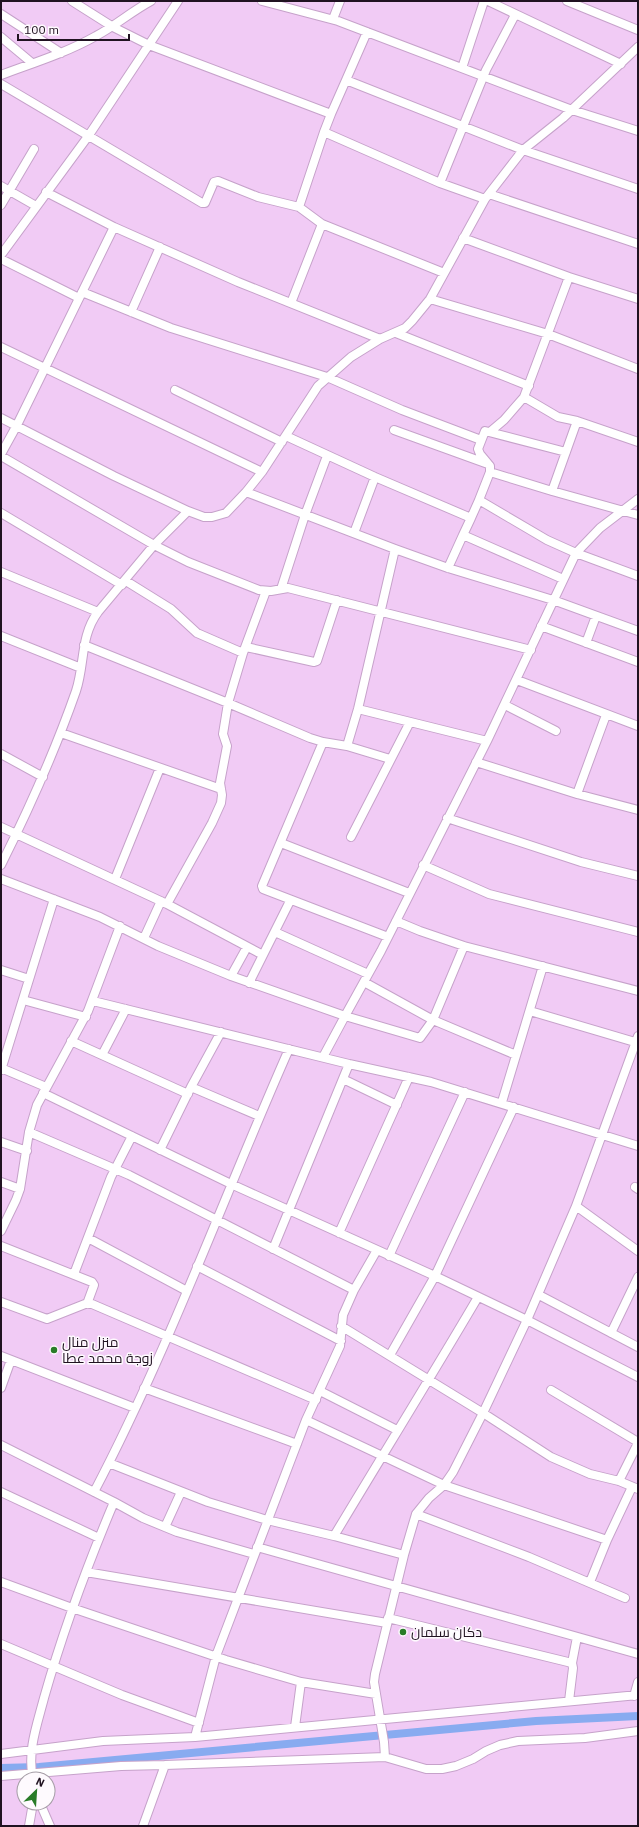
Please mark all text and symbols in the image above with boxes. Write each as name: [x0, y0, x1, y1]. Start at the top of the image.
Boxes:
scale bar: [18, 16, 129, 42]
text: 100 m: [24, 22, 59, 37]
place label: منزل منال زوجة محمد عطا: [62, 1333, 153, 1367]
marker: منزل منال زوجة محمد عطا: [49, 1345, 59, 1355]
place label: دكان سلمان: [411, 1623, 482, 1641]
marker: دكان سلمان: [398, 1627, 408, 1637]
north arrow: [16, 1771, 56, 1811]
text: N: [34, 1774, 47, 1790]

